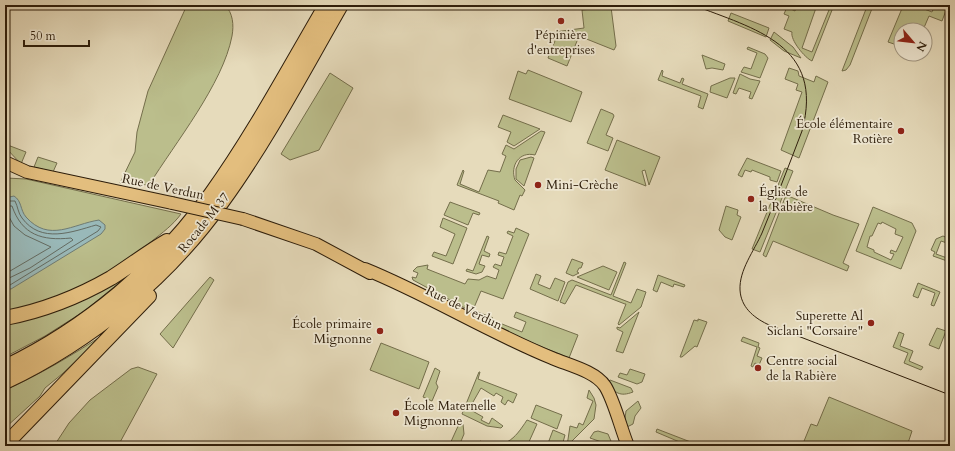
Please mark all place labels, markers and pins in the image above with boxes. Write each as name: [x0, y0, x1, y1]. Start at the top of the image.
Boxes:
marker: Pépinière d'entreprises: [556, 16, 566, 26]
place label: Pépinière d'entreprises: [527, 26, 595, 59]
place label: École élémentaire Rotière: [796, 115, 893, 148]
marker: École élémentaire Rotière: [896, 126, 906, 136]
place label: Mini-Crèche: [546, 176, 618, 194]
marker: Mini-Crèche: [533, 180, 543, 190]
place label: Église de la Rabière: [759, 183, 813, 216]
marker: Église de la Rabière: [746, 194, 756, 204]
place label: Superette Al Siclani "Corsaire": [767, 307, 864, 340]
place label: École primaire Mignonne: [292, 315, 372, 348]
marker: Superette Al Siclani "Corsaire": [866, 318, 876, 328]
marker: École primaire Mignonne: [375, 326, 385, 336]
place label: Centre social de la Rabière: [766, 352, 838, 385]
marker: Centre social de la Rabière: [753, 363, 763, 373]
place label: École Maternelle Mignonne: [404, 397, 496, 430]
marker: École Maternelle Mignonne: [391, 408, 401, 418]

